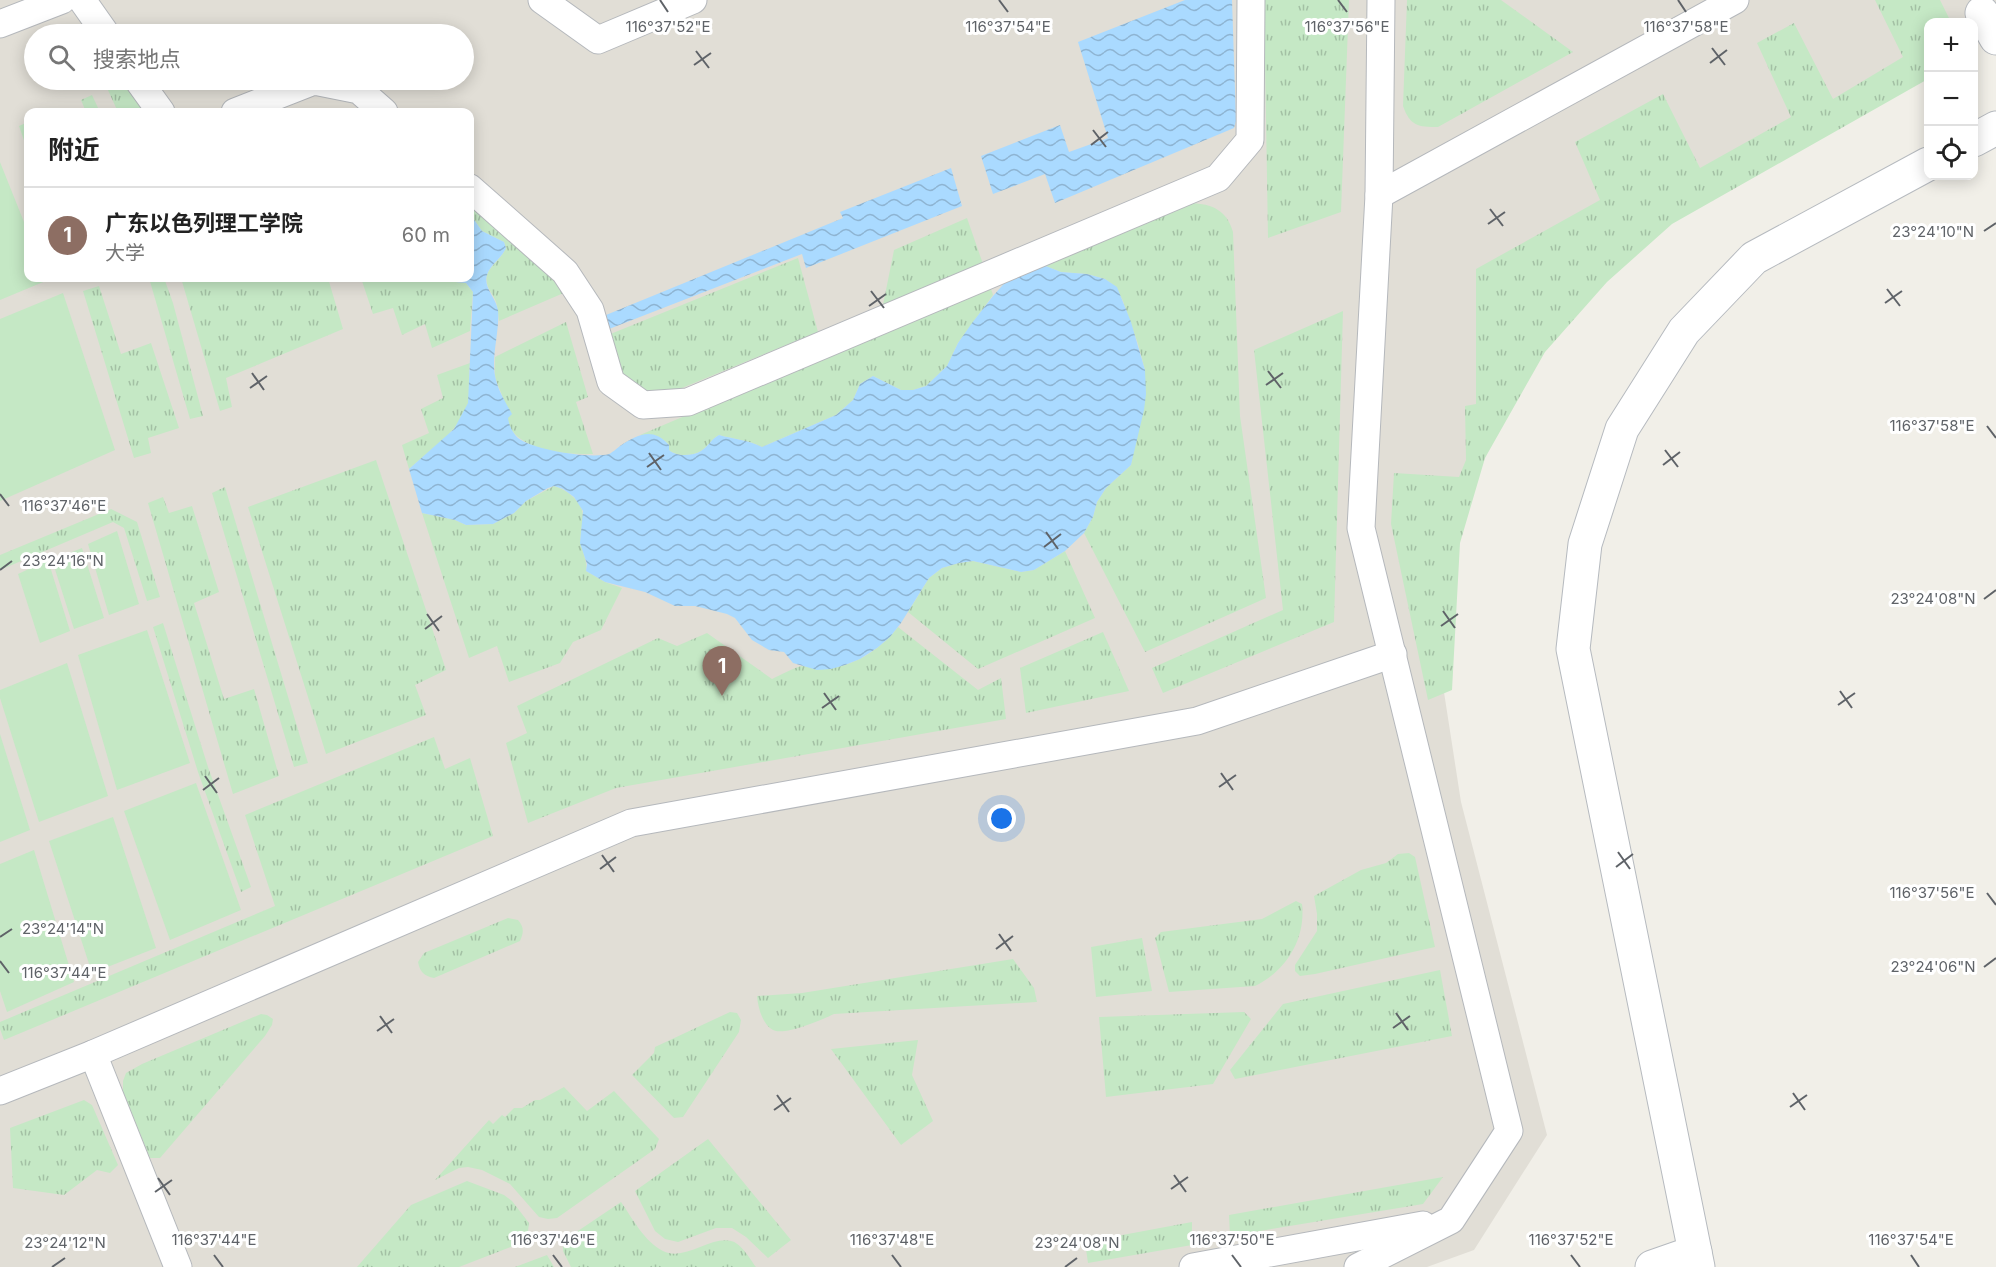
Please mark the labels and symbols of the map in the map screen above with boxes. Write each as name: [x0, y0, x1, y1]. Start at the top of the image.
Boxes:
text: 116°37'52"E: [626, 17, 710, 36]
text: 116°37'54"E: [965, 17, 1051, 36]
text: 116°37'56"E: [1304, 17, 1390, 36]
text: 116°37'58"E: [1644, 17, 1729, 36]
text: 23°24'10"N: [1892, 222, 1974, 241]
text: 116°37'58"E: [1890, 416, 1975, 435]
text: 116°37'46"E: [22, 496, 106, 515]
text: 23°24'16"N: [22, 551, 104, 570]
text: 23°24'08"N: [1890, 589, 1976, 608]
pin: 1: [702, 646, 742, 696]
your location: [987, 804, 1016, 833]
text: 116°37'56"E: [1889, 883, 1975, 902]
text: 23°24'14"N: [22, 919, 104, 938]
text: 23°24'06"N: [1890, 957, 1976, 976]
text: 116°37'44"E: [21, 963, 107, 982]
text: 116°37'44"E: [171, 1230, 257, 1249]
text: 116°37'46"E: [511, 1230, 595, 1249]
text: 116°37'48"E: [850, 1230, 934, 1249]
text: 116°37'50"E: [1189, 1230, 1275, 1249]
text: 116°37'52"E: [1529, 1230, 1613, 1249]
text: 116°37'54"E: [1868, 1230, 1954, 1249]
text: 23°24'12"N: [24, 1233, 106, 1252]
text: 23°24'08"N: [1034, 1233, 1120, 1252]

